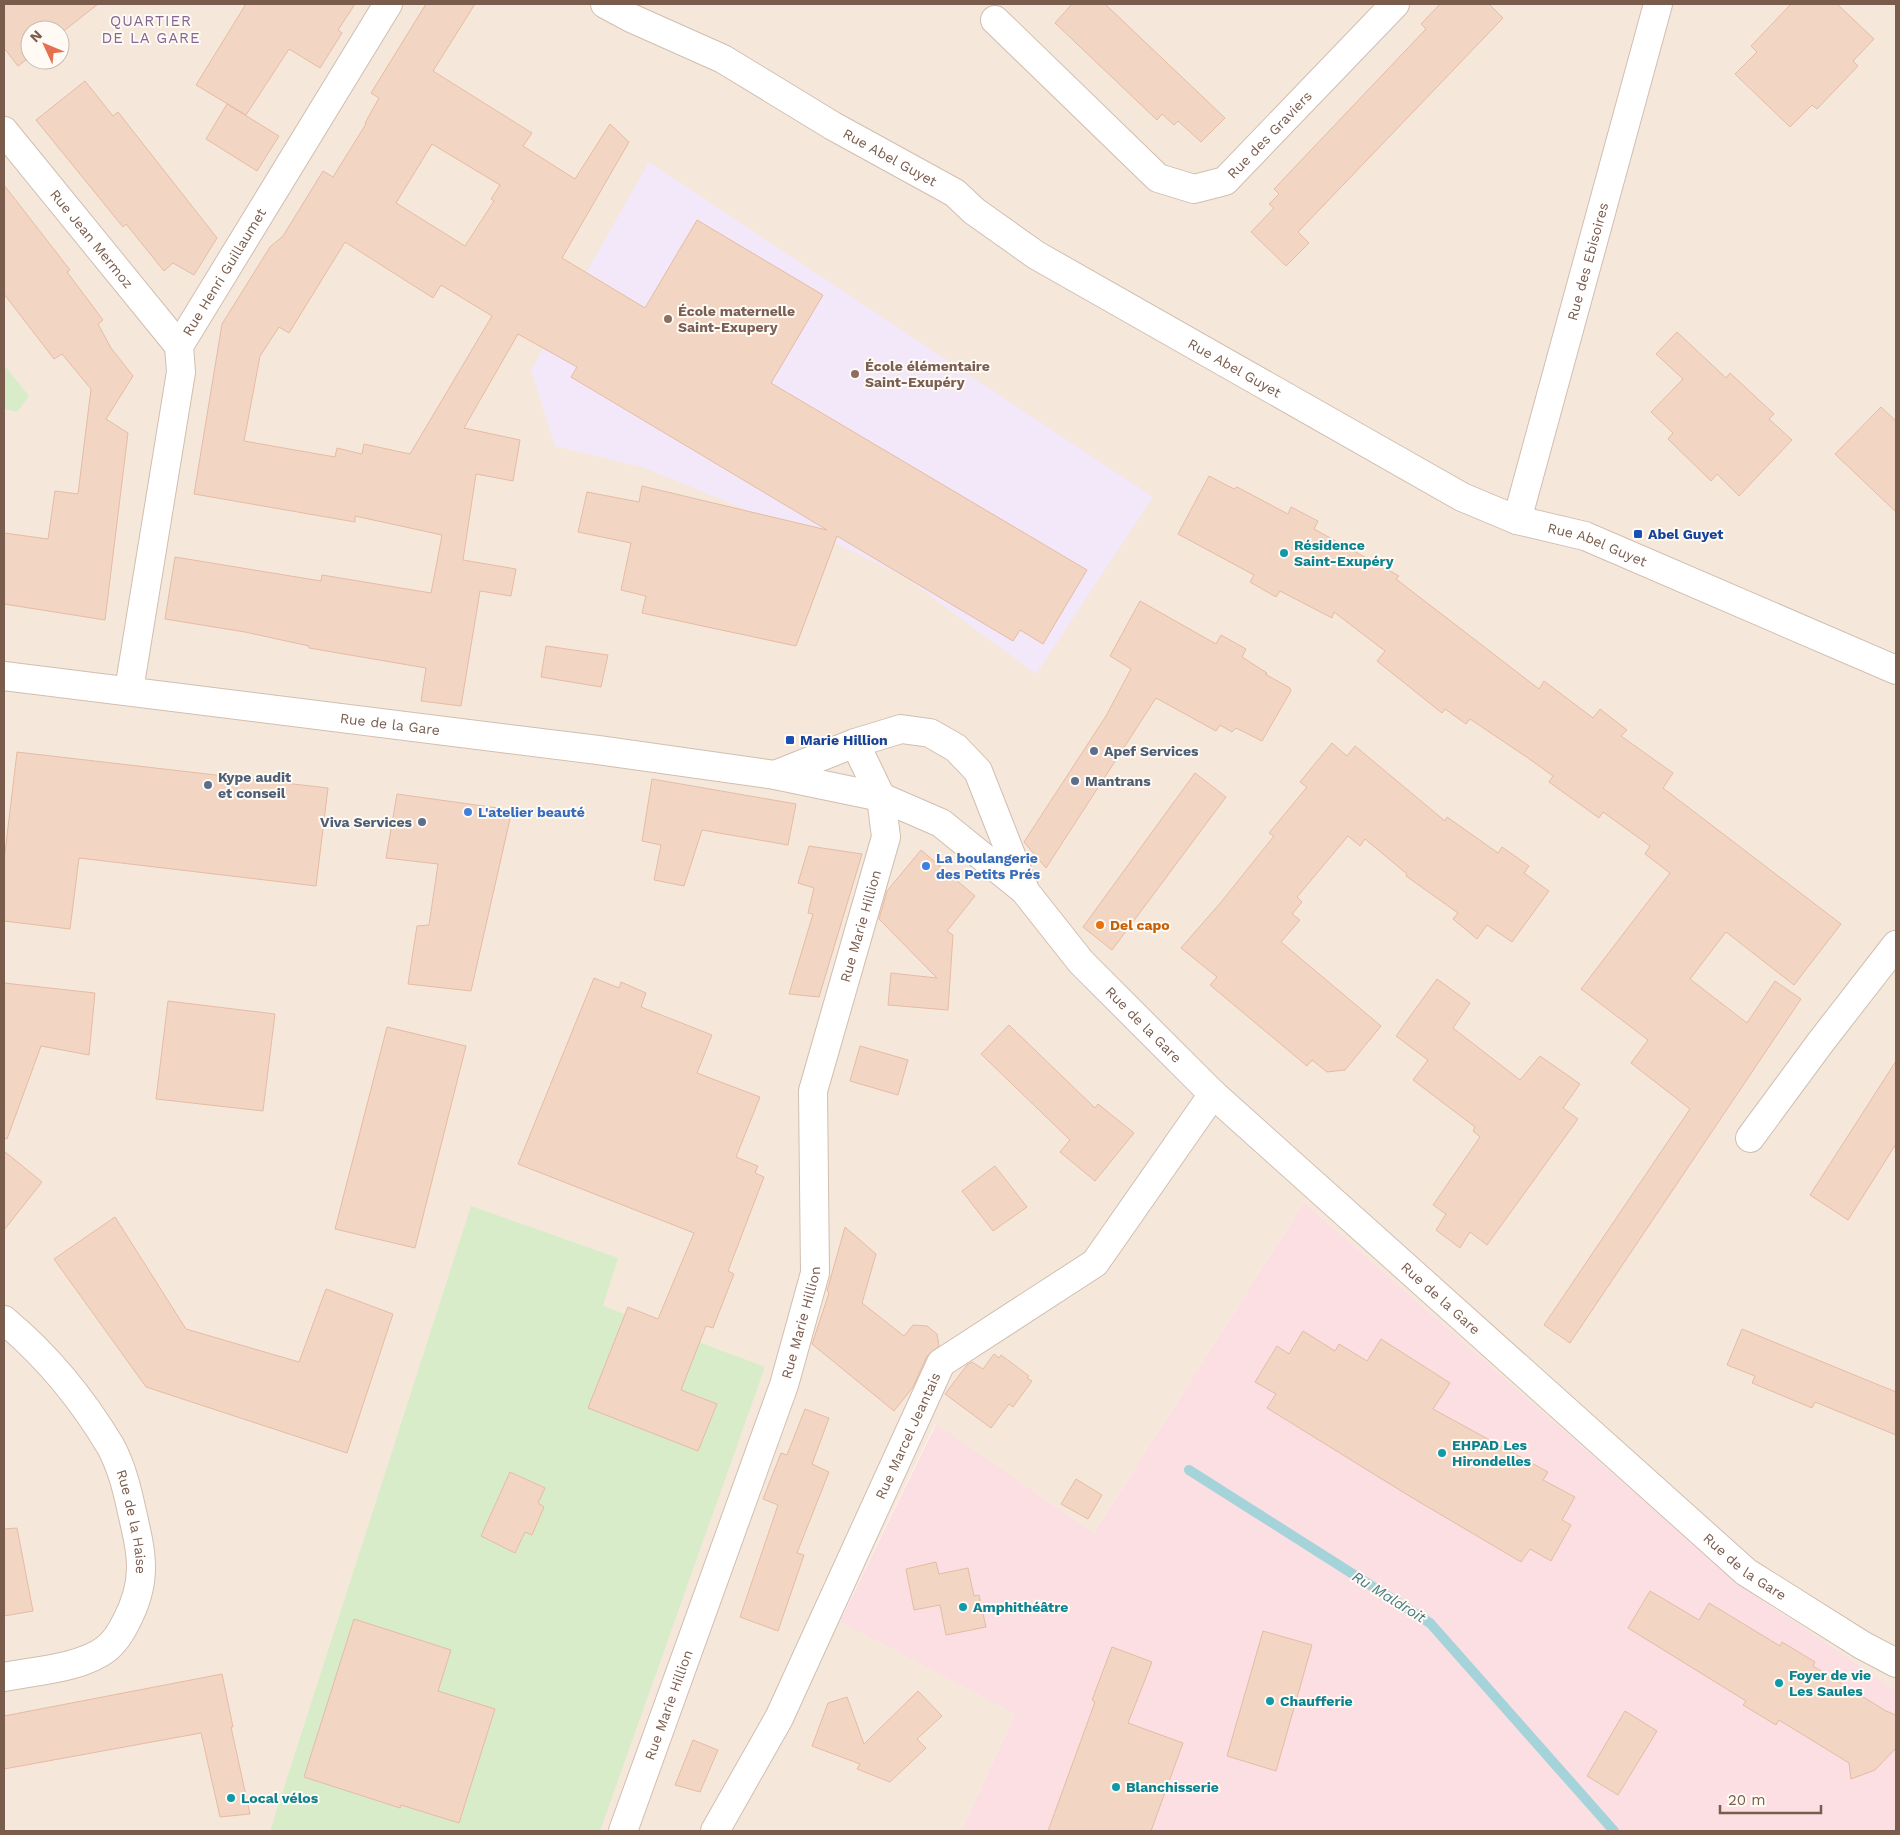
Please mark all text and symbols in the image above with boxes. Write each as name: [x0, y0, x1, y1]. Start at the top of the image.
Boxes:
district label: QUARTIER DE LA GARE: [101, 12, 201, 47]
north arrow: [20, 20, 70, 70]
text: N: [26, 27, 45, 45]
street label: Rue des Graviers: [1224, 88, 1315, 182]
street label: Rue Abel Guyet: [840, 125, 940, 189]
street label: Rue Jean Mermoz: [47, 186, 137, 291]
street label: Rue des Ebisoires: [1564, 201, 1611, 322]
street label: Rue Henri Guillaumet: [179, 205, 269, 339]
place label: École maternelle Saint-Exupery: [678, 303, 795, 335]
marker: École maternelle Saint-Exupery: [662, 313, 674, 325]
street label: Rue Abel Guyet: [1185, 335, 1284, 401]
place label: École élémentaire Saint-Exupéry: [865, 358, 990, 390]
marker: École élémentaire Saint-Exupéry: [849, 368, 861, 380]
street label: Rue Abel Guyet: [1546, 519, 1649, 570]
place label: Abel Guyet: [1648, 526, 1723, 542]
marker: Abel Guyet: [1632, 528, 1644, 540]
place label: Résidence Saint-Exupéry: [1294, 537, 1394, 569]
marker: Résidence Saint-Exupéry: [1278, 547, 1290, 559]
street label: Rue de la Gare: [339, 710, 441, 738]
place label: Marie Hillion: [800, 732, 888, 748]
marker: Marie Hillion: [784, 734, 796, 746]
place label: Apef Services: [1104, 743, 1199, 759]
marker: Apef Services: [1088, 745, 1100, 757]
place label: Kype audit et conseil: [218, 769, 291, 801]
place label: Mantrans: [1085, 773, 1151, 789]
marker: Mantrans: [1069, 775, 1081, 787]
marker: Kype audit et conseil: [202, 779, 214, 791]
place label: L'atelier beauté: [478, 804, 585, 820]
marker: L'atelier beauté: [462, 806, 474, 818]
place label: Viva Services: [320, 814, 413, 830]
marker: Viva Services: [416, 816, 428, 828]
place label: La boulangerie des Petits Prés: [936, 850, 1041, 882]
marker: La boulangerie des Petits Prés: [920, 860, 932, 872]
street label: Rue Marie Hillion: [837, 868, 884, 984]
place label: Del capo: [1110, 917, 1170, 933]
marker: Del capo: [1094, 919, 1106, 931]
street label: Rue de la Gare: [1102, 983, 1185, 1066]
street label: Rue de la Gare: [1398, 1259, 1483, 1338]
street label: Rue Marie Hillion: [778, 1266, 823, 1381]
street label: Rue Marcel Jeantais: [872, 1370, 944, 1502]
place label: EHPAD Les Hirondelles: [1452, 1437, 1532, 1469]
marker: EHPAD Les Hirondelles: [1436, 1447, 1448, 1459]
street label: Rue de la Haise: [113, 1468, 149, 1574]
street label: Rue de la Gare: [1700, 1530, 1789, 1603]
water label: Ru Maldroit: [1349, 1567, 1430, 1627]
place label: Amphithéâtre: [973, 1599, 1068, 1615]
marker: Amphithéâtre: [957, 1601, 969, 1613]
street label: Rue Marie Hillion: [641, 1648, 696, 1762]
place label: Foyer de vie Les Saules: [1789, 1667, 1871, 1699]
marker: Foyer de vie Les Saules: [1773, 1677, 1785, 1689]
place label: Chaufferie: [1280, 1693, 1353, 1709]
marker: Chaufferie: [1264, 1695, 1276, 1707]
place label: Blanchisserie: [1126, 1779, 1219, 1795]
marker: Blanchisserie: [1110, 1781, 1122, 1793]
scale bar: [1720, 1782, 1821, 1814]
place label: Local vélos: [241, 1790, 319, 1806]
text: 20 m: [1728, 1791, 1766, 1809]
marker: Local vélos: [225, 1792, 237, 1804]

